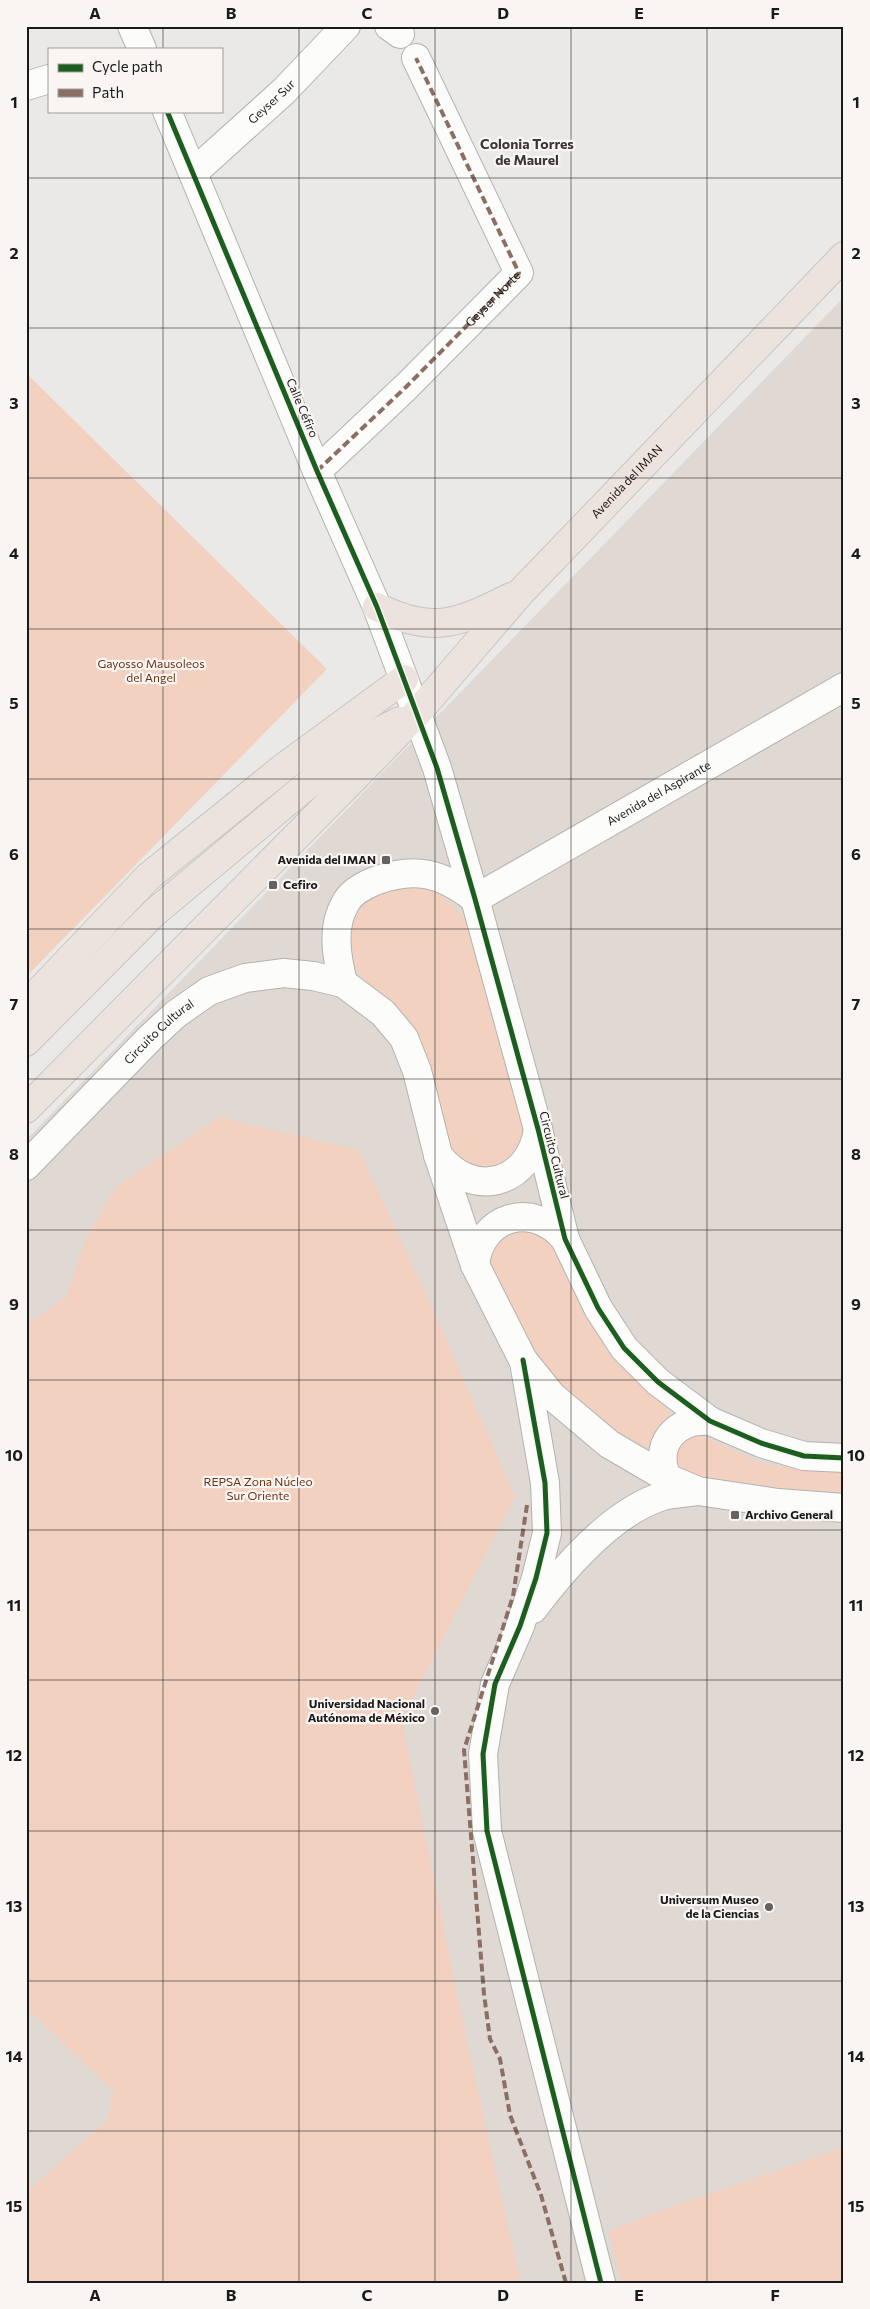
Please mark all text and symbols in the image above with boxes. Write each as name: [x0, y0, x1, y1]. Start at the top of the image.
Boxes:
text: A: [89, 3, 101, 22]
text: B: [226, 3, 237, 22]
text: C: [362, 3, 373, 22]
text: D: [497, 3, 509, 22]
text: E: [634, 3, 644, 22]
text: F: [770, 3, 780, 22]
legend: [48, 48, 222, 112]
text: Cycle path: [92, 57, 163, 75]
street label: Geyser Sur: [245, 76, 297, 126]
text: Path: [92, 83, 124, 101]
text: 1: [10, 92, 18, 111]
text: 1: [852, 92, 860, 111]
district label: Colonia Torres de Maurel: [480, 135, 574, 168]
text: 2: [9, 243, 19, 262]
text: 2: [851, 243, 861, 262]
street label: Geyser Norte: [462, 268, 523, 329]
street label: Calle Céfiro: [284, 376, 322, 439]
text: 3: [9, 393, 19, 412]
text: 3: [851, 393, 861, 412]
street label: Avenida del IMAN: [588, 441, 665, 521]
text: 4: [9, 543, 19, 562]
text: 4: [851, 543, 861, 562]
park label: Gayosso Mausoleos del Angel: [97, 656, 205, 684]
text: 5: [9, 693, 19, 712]
text: 5: [851, 693, 861, 712]
street label: Avenida del Aspirante: [604, 757, 713, 828]
text: 6: [9, 844, 19, 863]
text: 6: [851, 844, 861, 863]
place label: Avenida del IMAN: [278, 852, 376, 866]
marker: Avenida del IMAN: [380, 854, 392, 866]
place label: Cefiro: [283, 877, 318, 891]
marker: Cefiro: [267, 879, 279, 891]
text: 7: [10, 994, 19, 1013]
text: 7: [852, 994, 861, 1013]
street label: Circuito Cultural: [121, 996, 196, 1067]
street label: Circuito Cultural: [537, 1110, 573, 1200]
text: 8: [9, 1144, 19, 1163]
text: 8: [851, 1144, 861, 1163]
text: 9: [9, 1294, 19, 1313]
text: 9: [851, 1294, 861, 1313]
text: 10: [5, 1445, 23, 1464]
text: 10: [847, 1445, 865, 1464]
park label: REPSA Zona Núcleo Sur Oriente: [203, 1474, 313, 1502]
place label: Archivo General: [745, 1507, 833, 1521]
marker: Archivo General: [729, 1509, 741, 1521]
text: 11: [7, 1595, 21, 1614]
text: 11: [849, 1595, 863, 1614]
place label: Universidad Nacional Autónoma de México: [308, 1696, 425, 1724]
marker: Universidad Nacional Autónoma de México: [429, 1705, 441, 1717]
text: 12: [6, 1745, 22, 1764]
text: 12: [848, 1745, 864, 1764]
place label: Universum Museo de la Ciencias: [660, 1892, 759, 1920]
text: 13: [6, 1896, 22, 1915]
text: 13: [848, 1896, 864, 1915]
marker: Universum Museo de la Ciencias: [763, 1901, 775, 1913]
text: 14: [5, 2046, 23, 2065]
text: 14: [847, 2046, 865, 2065]
text: 15: [6, 2196, 22, 2215]
text: 15: [848, 2196, 864, 2215]
text: A: [89, 2285, 101, 2304]
text: B: [226, 2285, 237, 2304]
text: C: [362, 2285, 373, 2304]
text: D: [497, 2285, 509, 2304]
text: E: [634, 2285, 644, 2304]
text: F: [770, 2285, 780, 2304]

